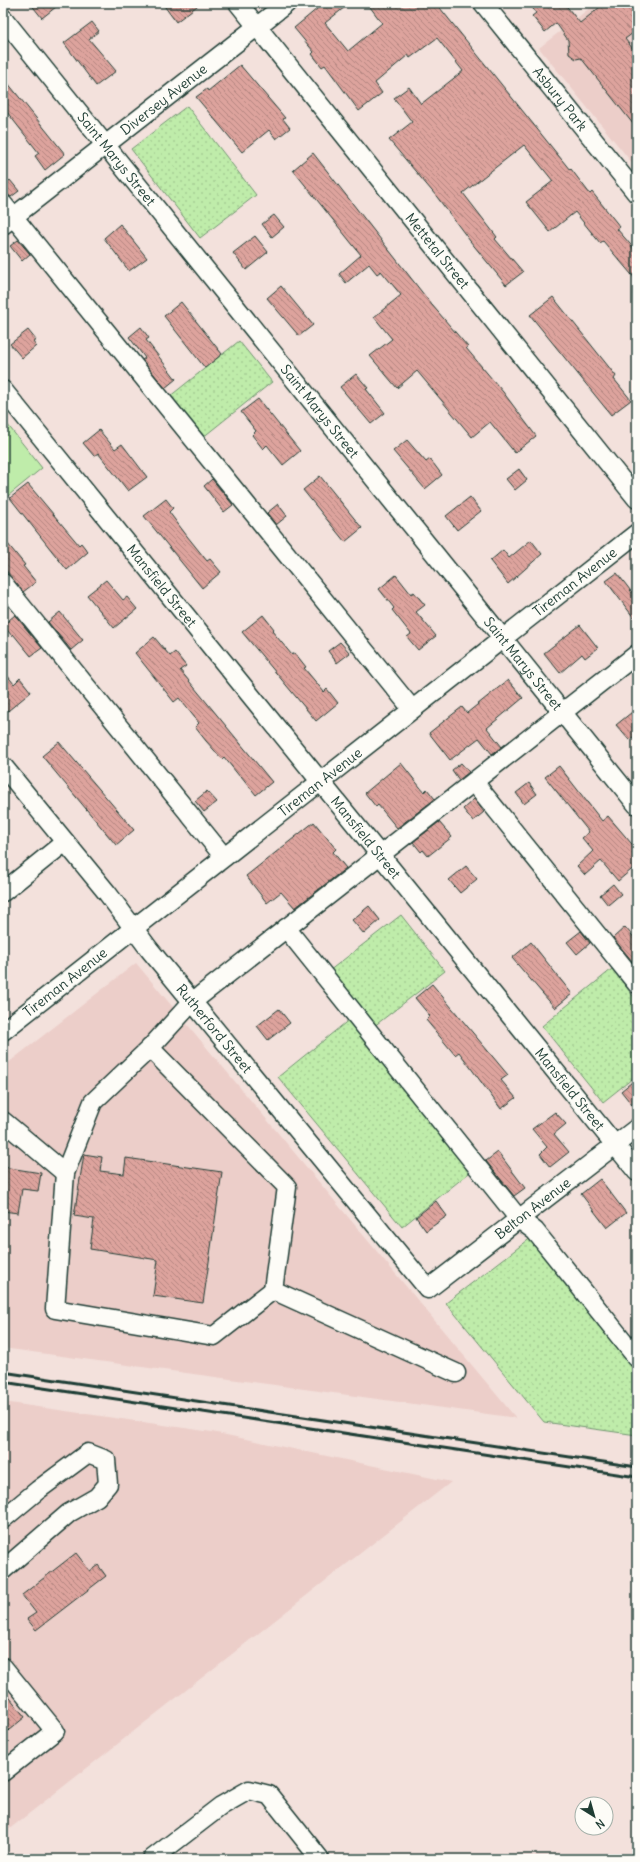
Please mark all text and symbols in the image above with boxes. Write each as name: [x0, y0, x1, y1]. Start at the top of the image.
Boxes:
street label: Diversey Avenue: [117, 60, 211, 139]
street label: Asbury Park: [529, 63, 591, 134]
street label: Saint Marys Street: [73, 109, 160, 210]
street label: Mettetal Street: [401, 209, 473, 293]
street label: Saint Marys Street: [277, 361, 363, 462]
street label: Mansfield Street: [123, 541, 201, 631]
street label: Tireman Avenue: [529, 543, 620, 621]
street label: Saint Marys Street: [480, 613, 566, 714]
street label: Tireman Avenue: [274, 743, 366, 821]
street label: Mansfield Street: [327, 792, 405, 883]
street label: Tireman Avenue: [19, 944, 111, 1021]
street label: Rutherford Street: [172, 980, 256, 1077]
street label: Mansfield Street: [531, 1044, 609, 1134]
street label: Belton Avenue: [491, 1174, 574, 1243]
north arrow: [574, 1796, 614, 1836]
text: N: [593, 1816, 607, 1832]

